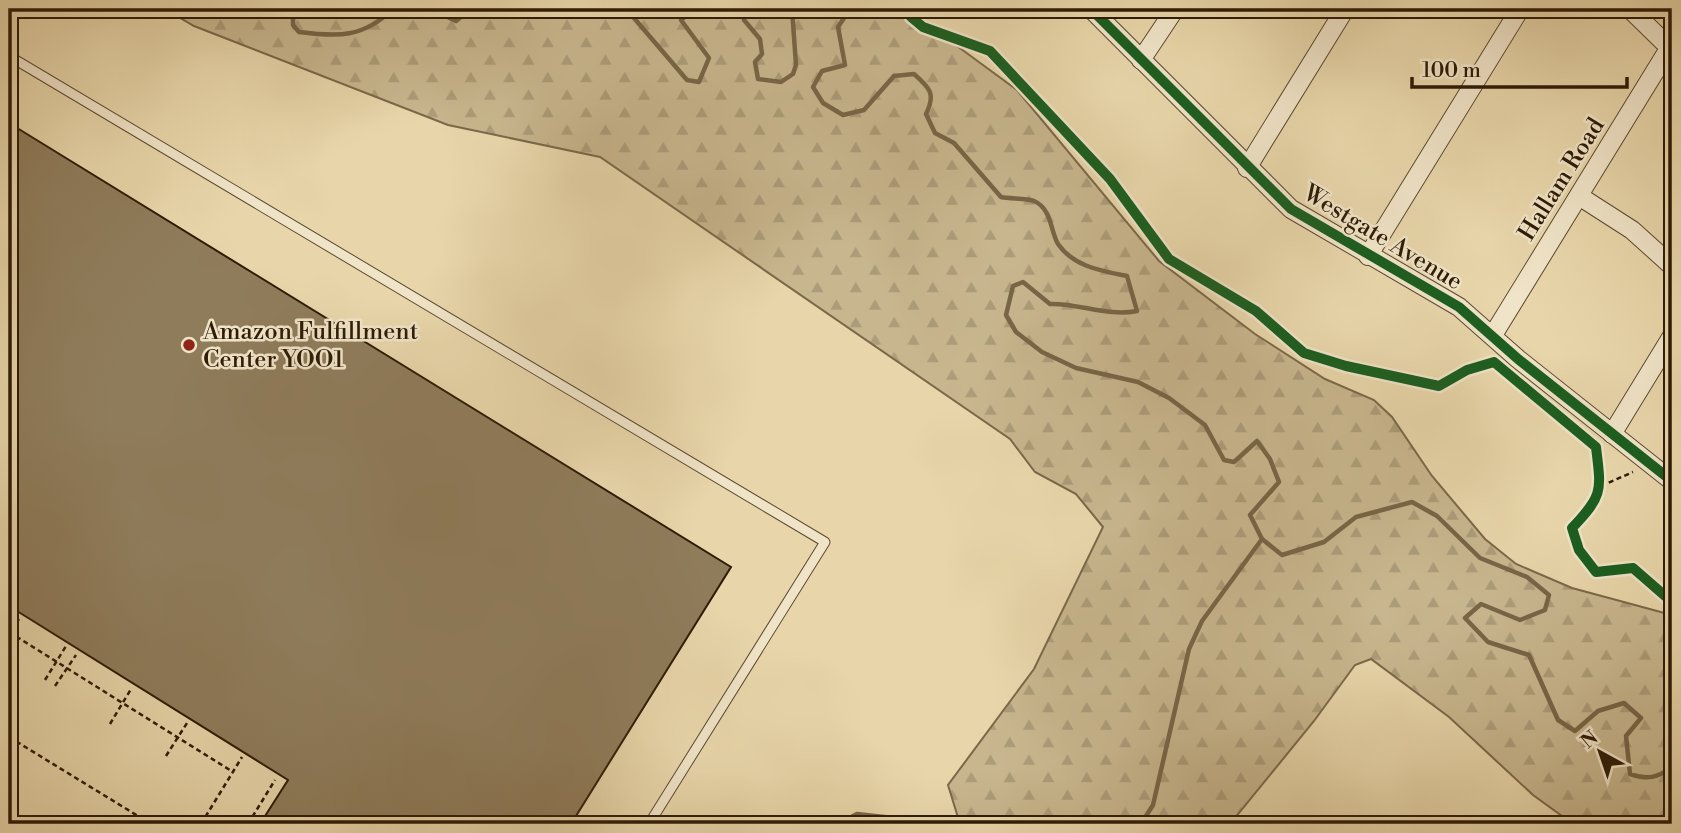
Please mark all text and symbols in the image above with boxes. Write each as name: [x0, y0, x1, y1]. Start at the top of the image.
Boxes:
scale bar: [1412, 46, 1627, 90]
text: 100 m: [1422, 58, 1481, 84]
street label: Hallam Road: [1512, 112, 1612, 247]
street label: Westgate Avenue: [1296, 178, 1468, 297]
place label: Amazon Fulfillment Center YOO1: [202, 317, 419, 375]
marker: Amazon Fulfillment Center YOO1: [181, 337, 197, 353]
north arrow: [1566, 718, 1636, 788]
text: N: [1576, 726, 1603, 754]

